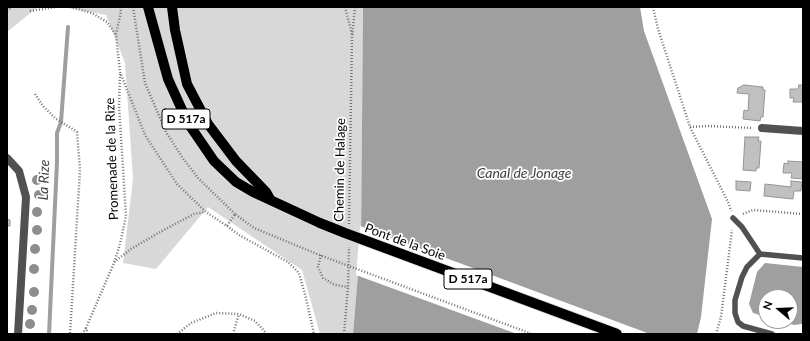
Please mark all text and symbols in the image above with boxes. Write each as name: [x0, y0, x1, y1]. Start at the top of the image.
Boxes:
street label: Promenade de la Rize: [102, 98, 122, 220]
road number: D 517a: [162, 109, 210, 129]
street label: Chemin de Halage: [331, 118, 349, 222]
water label: La Rize: [35, 159, 53, 201]
water label: Canal de Jonage: [477, 165, 571, 181]
street label: Pont de la Soie: [363, 220, 447, 264]
road number: D 517a: [444, 269, 492, 289]
north arrow: [758, 289, 798, 329]
text: N: [760, 299, 775, 311]

